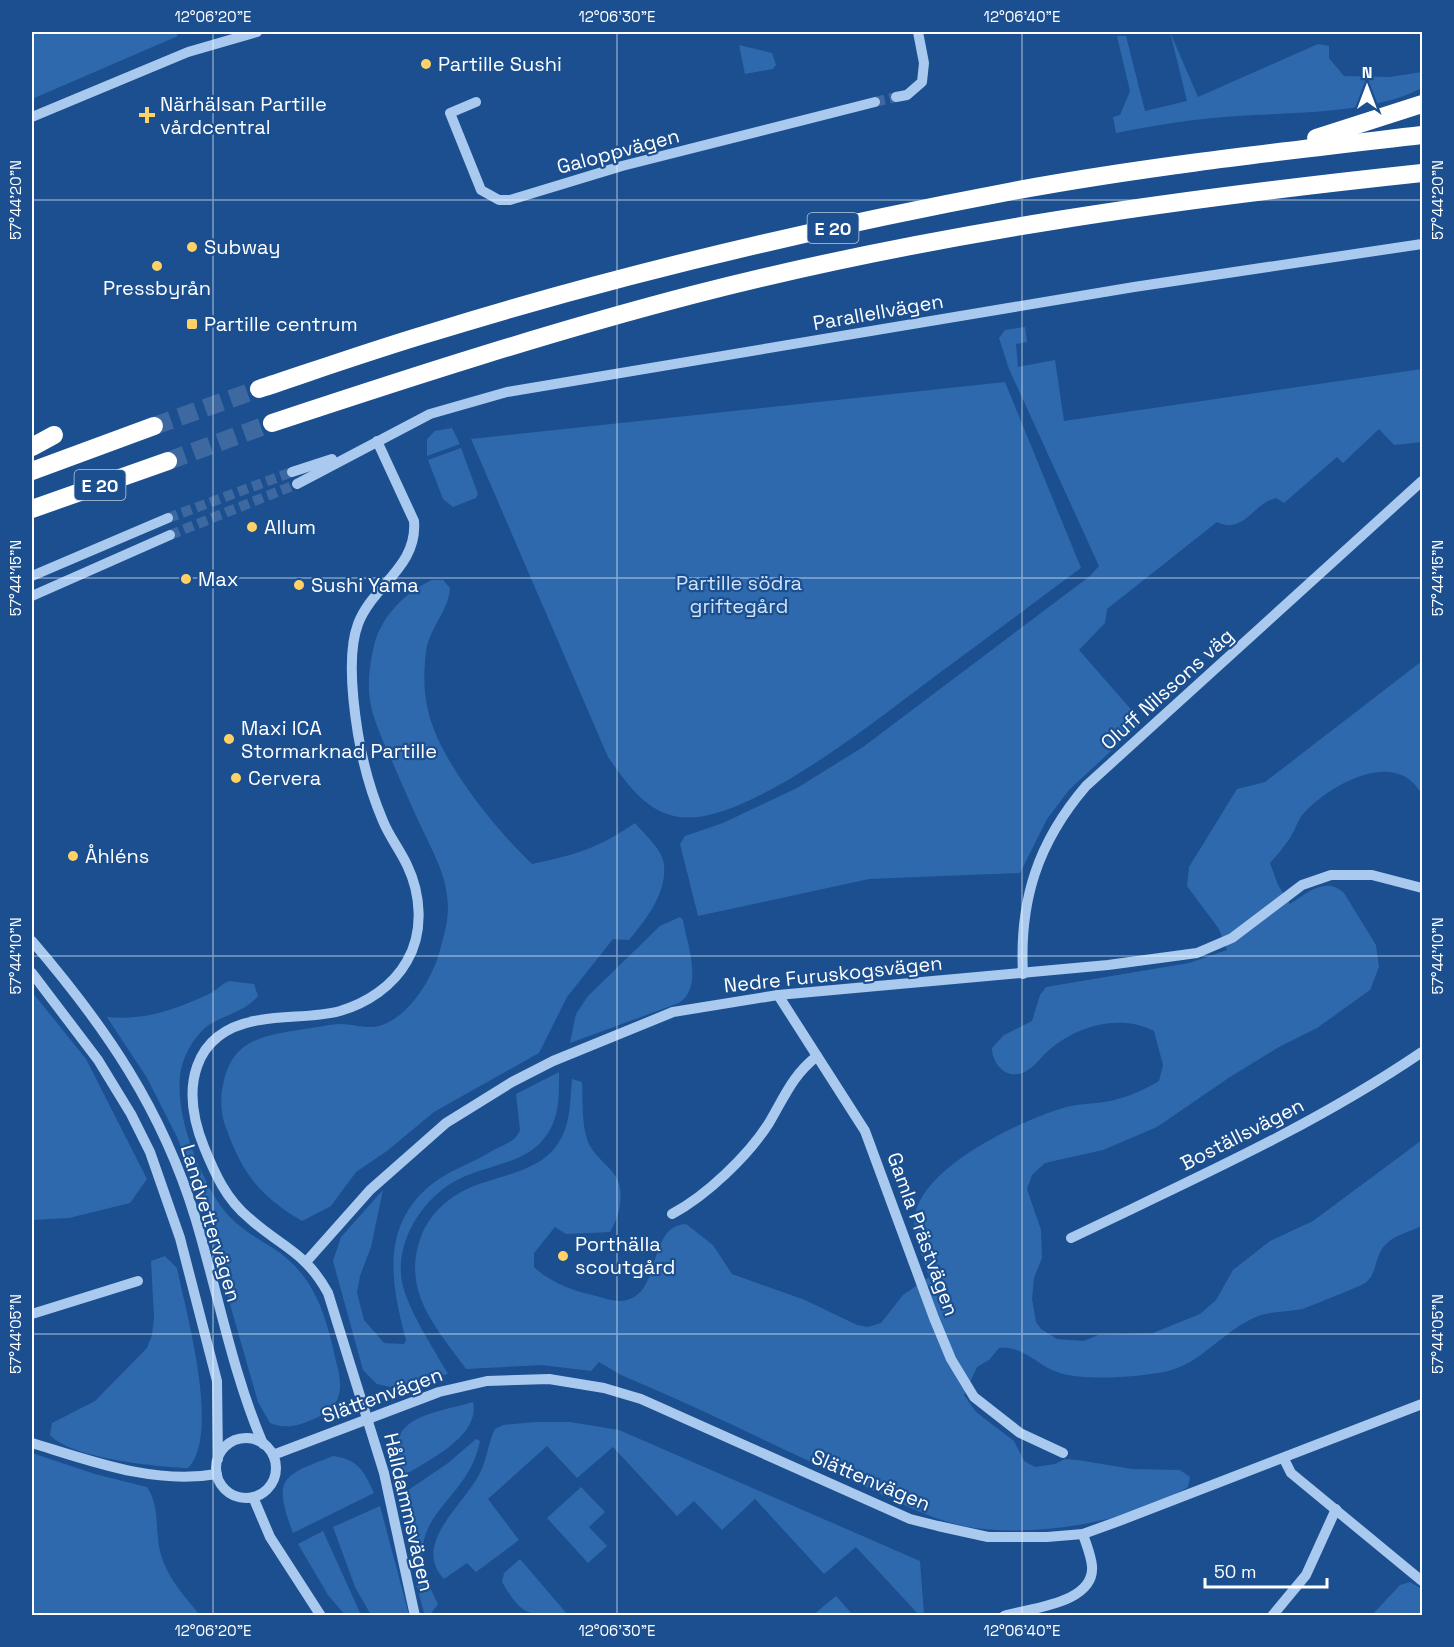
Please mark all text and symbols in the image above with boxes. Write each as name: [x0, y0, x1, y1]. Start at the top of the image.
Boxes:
text: 12°06'20"E: [174, 7, 252, 26]
text: 12°06'30"E: [578, 7, 656, 26]
text: 12°06'40"E: [984, 7, 1060, 26]
place label: Partille Sushi: [438, 51, 562, 77]
marker: Partille Sushi: [419, 57, 433, 71]
north arrow: [1337, 57, 1397, 117]
text: N: [1362, 62, 1372, 83]
place label: Närhälsan Partille vårdcentral: [160, 91, 327, 140]
marker: Närhälsan Partille vårdcentral: [138, 106, 156, 124]
street label: Galoppvägen: [554, 122, 682, 180]
text: 57°44'20"N: [6, 160, 25, 240]
text: 57°44'20"N: [1428, 160, 1447, 240]
road number: E 20: [808, 213, 858, 243]
place label: Subway: [204, 234, 281, 260]
marker: Subway: [185, 240, 199, 254]
marker: Pressbyrån: [150, 259, 164, 273]
place label: Pressbyrån: [103, 275, 211, 301]
street label: Parallellvägen: [811, 288, 945, 336]
place label: Partille centrum: [204, 311, 358, 337]
marker: Partille centrum: [185, 317, 199, 331]
road number: E 20: [74, 470, 126, 500]
place label: Allum: [264, 514, 316, 540]
marker: Allum: [245, 520, 259, 534]
text: 57°44'15"N: [6, 540, 25, 616]
text: 57°44'15"N: [1428, 540, 1447, 616]
place label: Max: [198, 566, 239, 592]
park label: Partille södra griftegård: [676, 570, 802, 619]
marker: Max: [179, 572, 193, 586]
place label: Sushi Yama: [311, 572, 419, 598]
marker: Sushi Yama: [292, 578, 306, 592]
street label: Oluff Nilssons väg: [1095, 622, 1239, 756]
place label: Maxi ICA Stormarknad Partille: [241, 715, 437, 764]
marker: Maxi ICA Stormarknad Partille: [222, 732, 236, 746]
place label: Cervera: [248, 765, 321, 791]
marker: Cervera: [229, 771, 243, 785]
place label: Åhléns: [85, 843, 149, 869]
marker: Åhléns: [66, 849, 80, 863]
text: 57°44'10"N: [6, 917, 25, 995]
text: 57°44'10"N: [1428, 917, 1447, 995]
street label: Nedre Furuskogsvägen: [722, 950, 944, 998]
street label: Boställsvägen: [1176, 1092, 1308, 1176]
street label: Landvettervägen: [175, 1141, 247, 1305]
street label: Gamla Prästvägen: [881, 1149, 965, 1319]
place label: Porthälla scoutgård: [575, 1231, 675, 1280]
marker: Porthälla scoutgård: [556, 1249, 570, 1263]
text: 57°44'05"N: [6, 1294, 25, 1374]
text: 57°44'05"N: [1428, 1294, 1447, 1374]
street label: Slättenvägen: [318, 1361, 446, 1429]
street label: Hålldammsvägen: [378, 1430, 440, 1594]
street label: Slättenvägen: [808, 1443, 934, 1517]
scale bar: [1205, 1551, 1326, 1589]
text: 50 m: [1214, 1560, 1256, 1583]
text: 12°06'20"E: [174, 1621, 252, 1640]
text: 12°06'30"E: [578, 1621, 656, 1640]
text: 12°06'40"E: [984, 1621, 1060, 1640]

